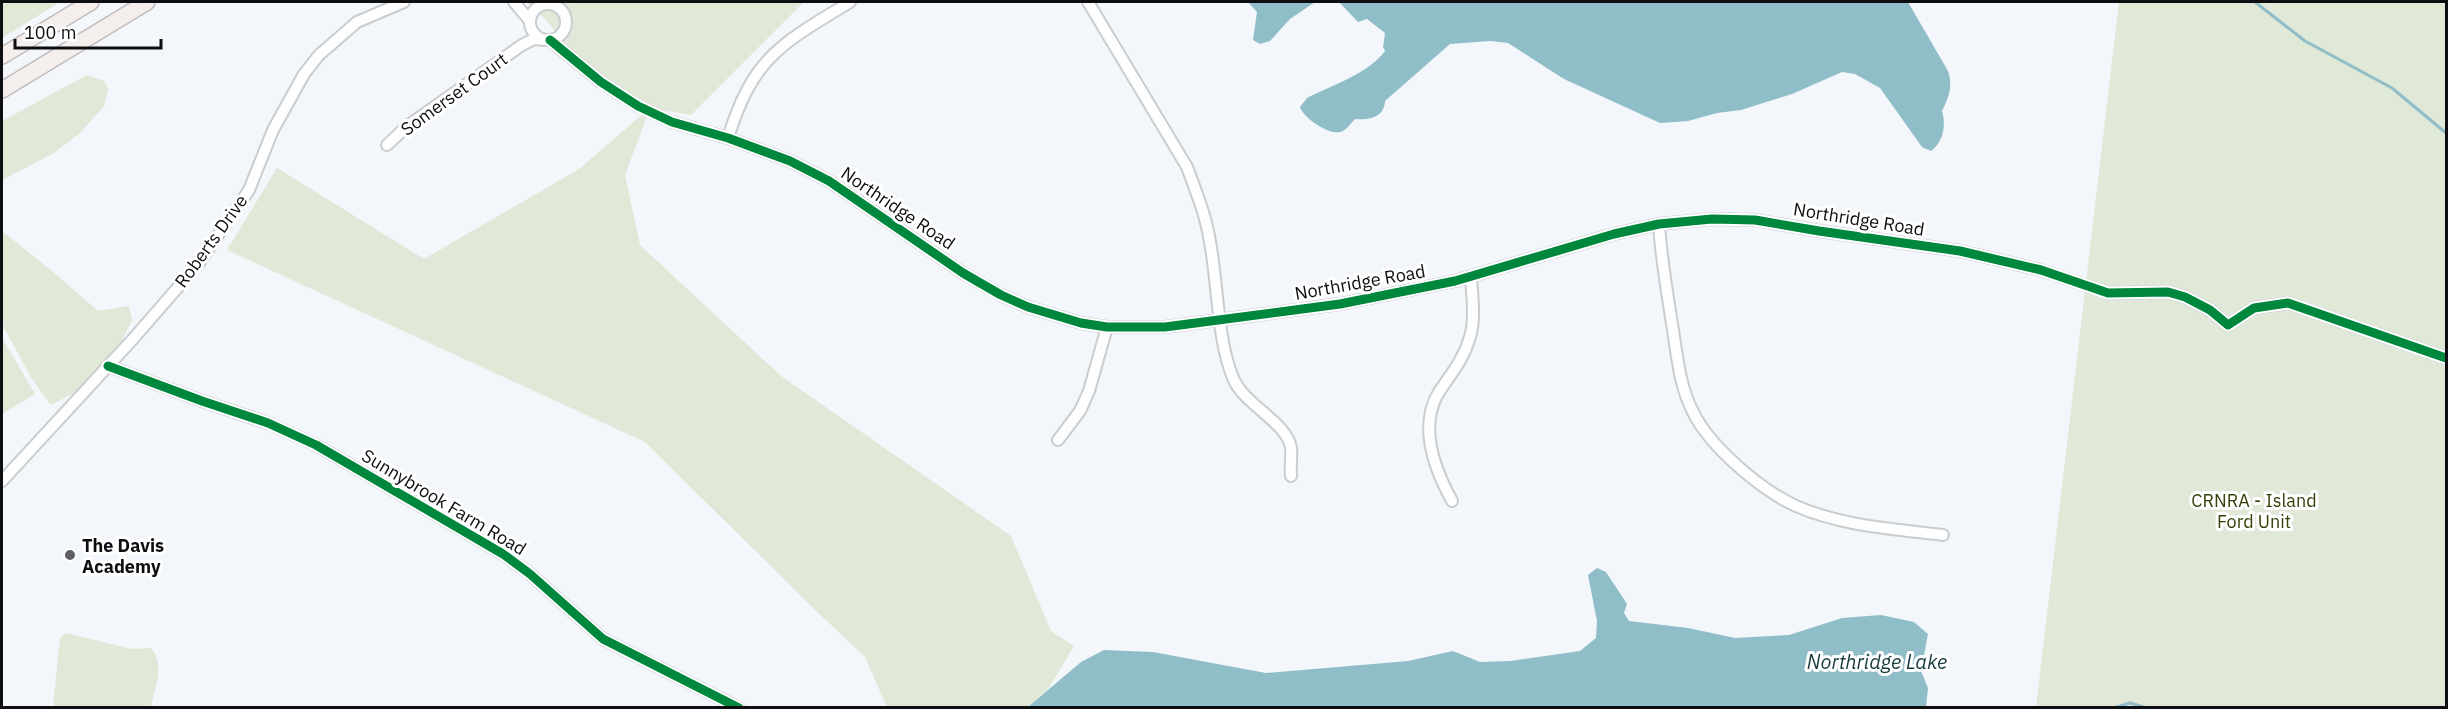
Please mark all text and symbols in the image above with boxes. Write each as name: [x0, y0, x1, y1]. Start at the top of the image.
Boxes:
scale bar: [15, 12, 160, 50]
text: 100 m: [24, 21, 76, 44]
street label: Somerset Court: [396, 48, 512, 140]
street label: Northridge Road: [837, 161, 959, 255]
street label: Roberts Drive: [170, 190, 253, 292]
street label: Northridge Road: [1792, 197, 1926, 241]
street label: Northridge Road: [1293, 259, 1427, 305]
street label: Sunnybrook Farm Road: [358, 444, 530, 560]
park label: CRNRA - Island Ford Unit: [2191, 489, 2317, 533]
place label: The Davis Academy: [82, 534, 164, 578]
marker: The Davis Academy: [63, 548, 77, 562]
water label: Northridge Lake: [1807, 648, 1947, 675]

